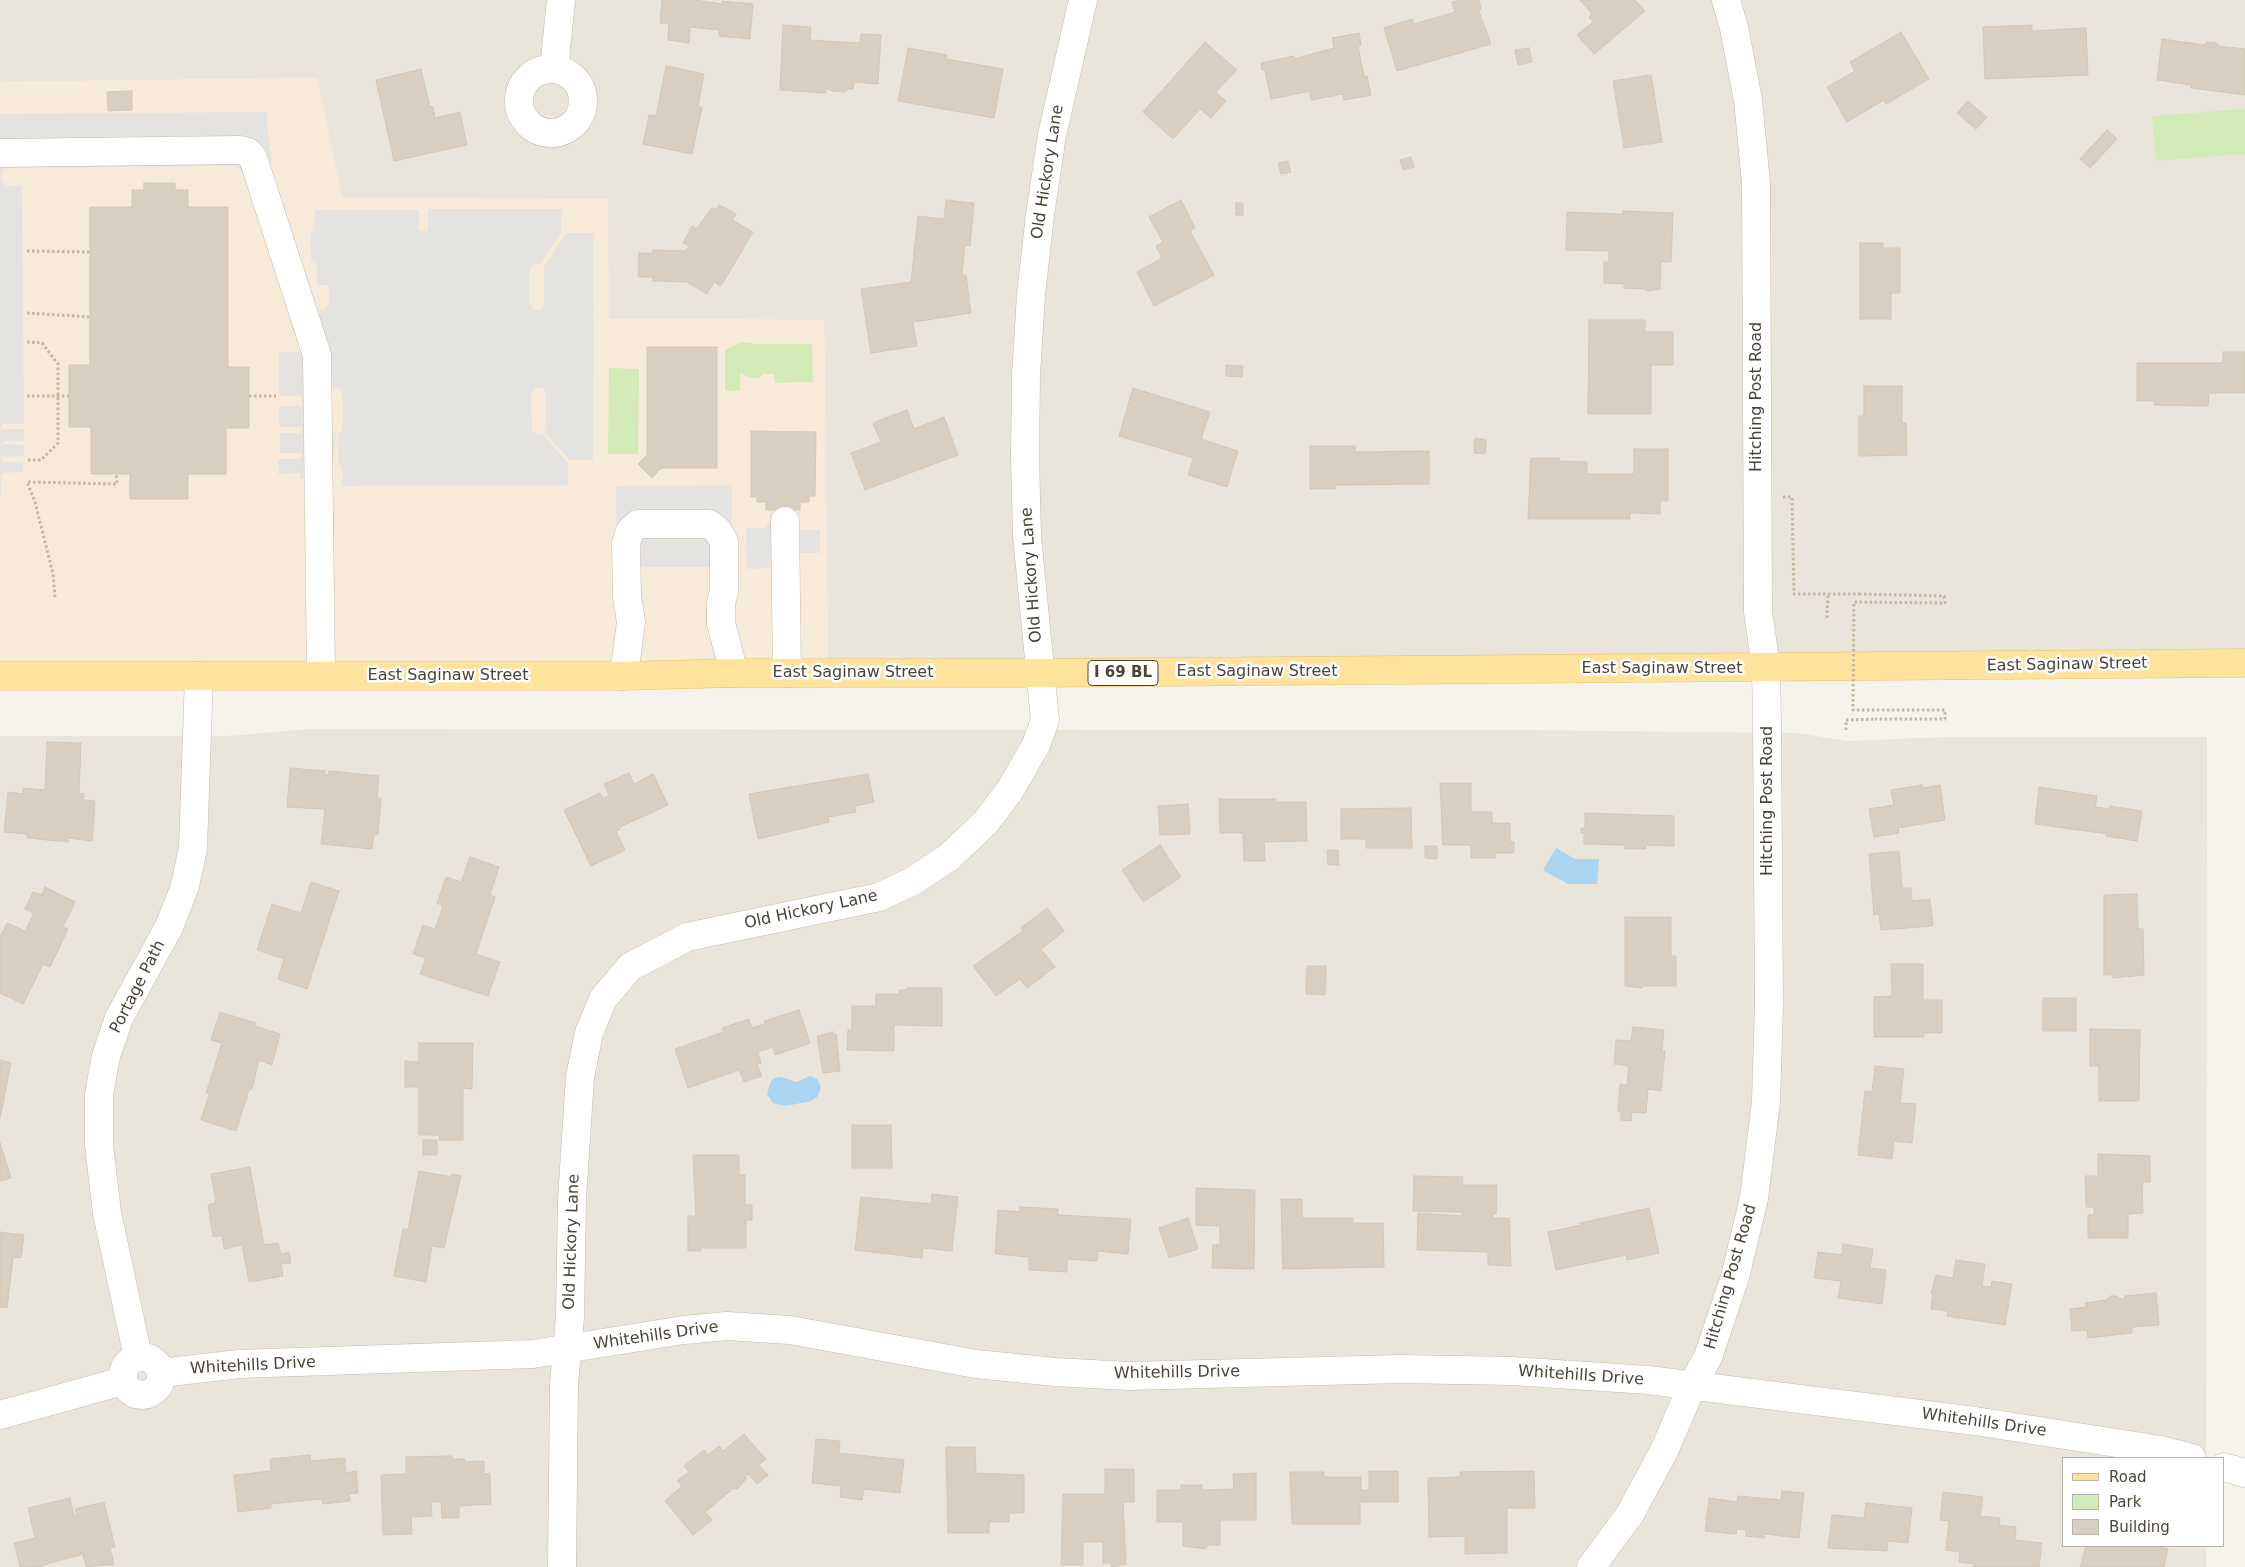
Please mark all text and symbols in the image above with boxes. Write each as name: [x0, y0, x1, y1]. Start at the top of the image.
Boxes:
street label: Old Hickory Lane: [1028, 103, 1068, 241]
street label: Hitching Post Road: [1747, 322, 1767, 472]
street label: Old Hickory Lane: [1018, 507, 1046, 643]
street label: East Saginaw Street: [1986, 654, 2148, 676]
street label: East Saginaw Street: [1582, 659, 1742, 679]
road number: I 69 BL: [1088, 660, 1158, 686]
street label: East Saginaw Street: [1177, 662, 1337, 682]
street label: East Saginaw Street: [773, 663, 933, 683]
street label: East Saginaw Street: [368, 666, 528, 686]
street label: Hitching Post Road: [1758, 726, 1778, 876]
street label: Old Hickory Lane: [743, 886, 879, 934]
street label: Portage Path: [106, 937, 170, 1037]
street label: Old Hickory Lane: [560, 1174, 584, 1310]
street label: Hitching Post Road: [1701, 1202, 1761, 1352]
street label: Whitehills Drive: [592, 1318, 720, 1354]
street label: Whitehills Drive: [190, 1353, 316, 1379]
street label: Whitehills Drive: [1114, 1362, 1240, 1384]
street label: Whitehills Drive: [1517, 1362, 1645, 1390]
street label: Whitehills Drive: [1920, 1405, 2048, 1441]
legend: [2062, 1457, 2225, 1547]
text: Road: [2109, 1468, 2147, 1486]
text: Park: [2109, 1493, 2141, 1511]
text: Building: [2109, 1518, 2170, 1536]

